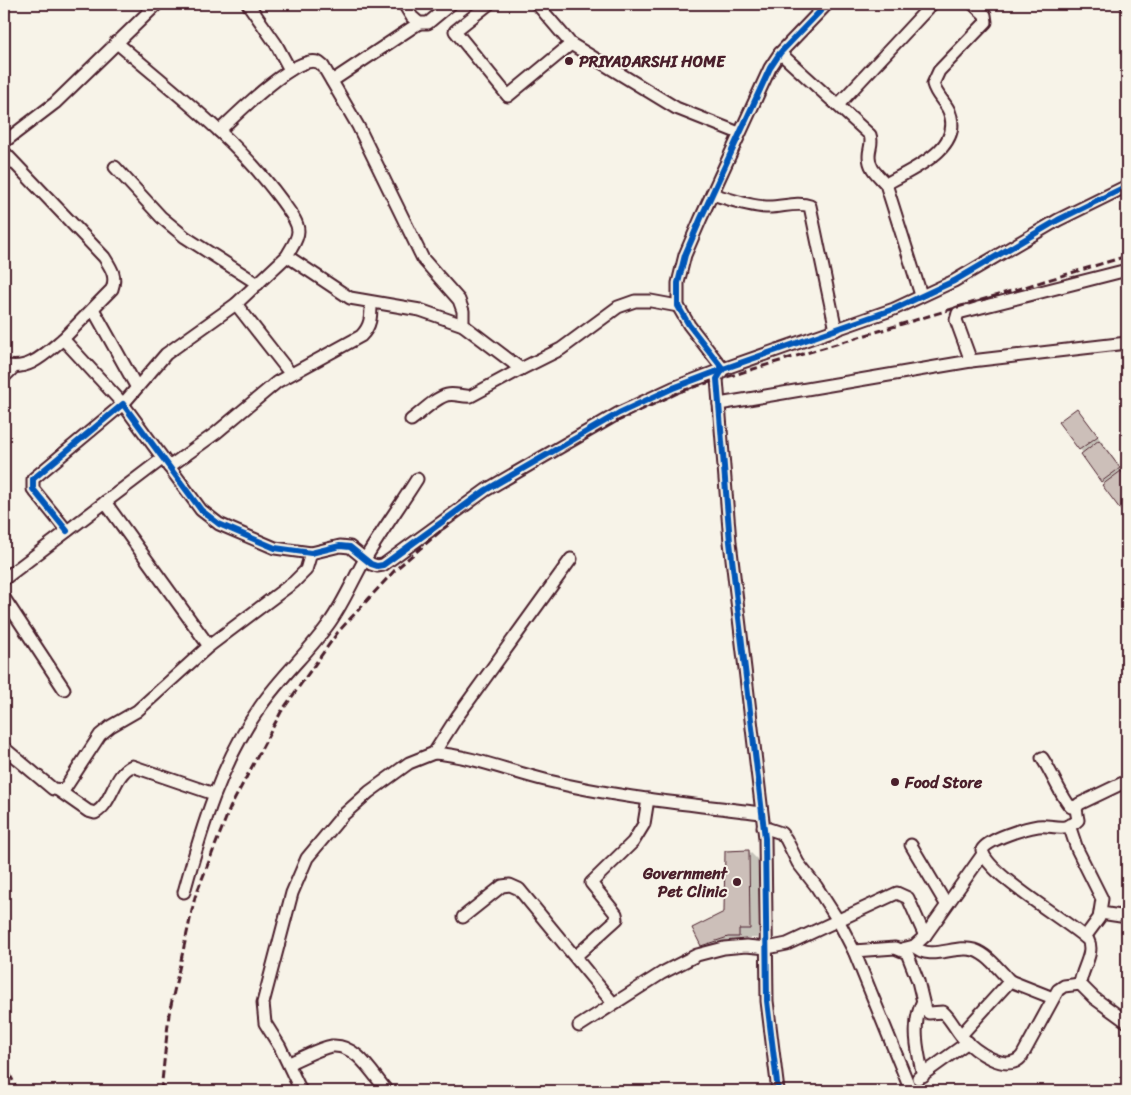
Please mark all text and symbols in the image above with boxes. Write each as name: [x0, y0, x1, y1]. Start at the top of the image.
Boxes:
place label: PRIYADARSHI HOME: [579, 47, 726, 76]
marker: PRIYADARSHI HOME: [563, 55, 575, 67]
place label: Food Store: [904, 768, 983, 797]
marker: Food Store: [889, 776, 901, 788]
place label: Government Pet Clinic: [642, 859, 729, 906]
marker: Government Pet Clinic: [731, 876, 743, 888]

